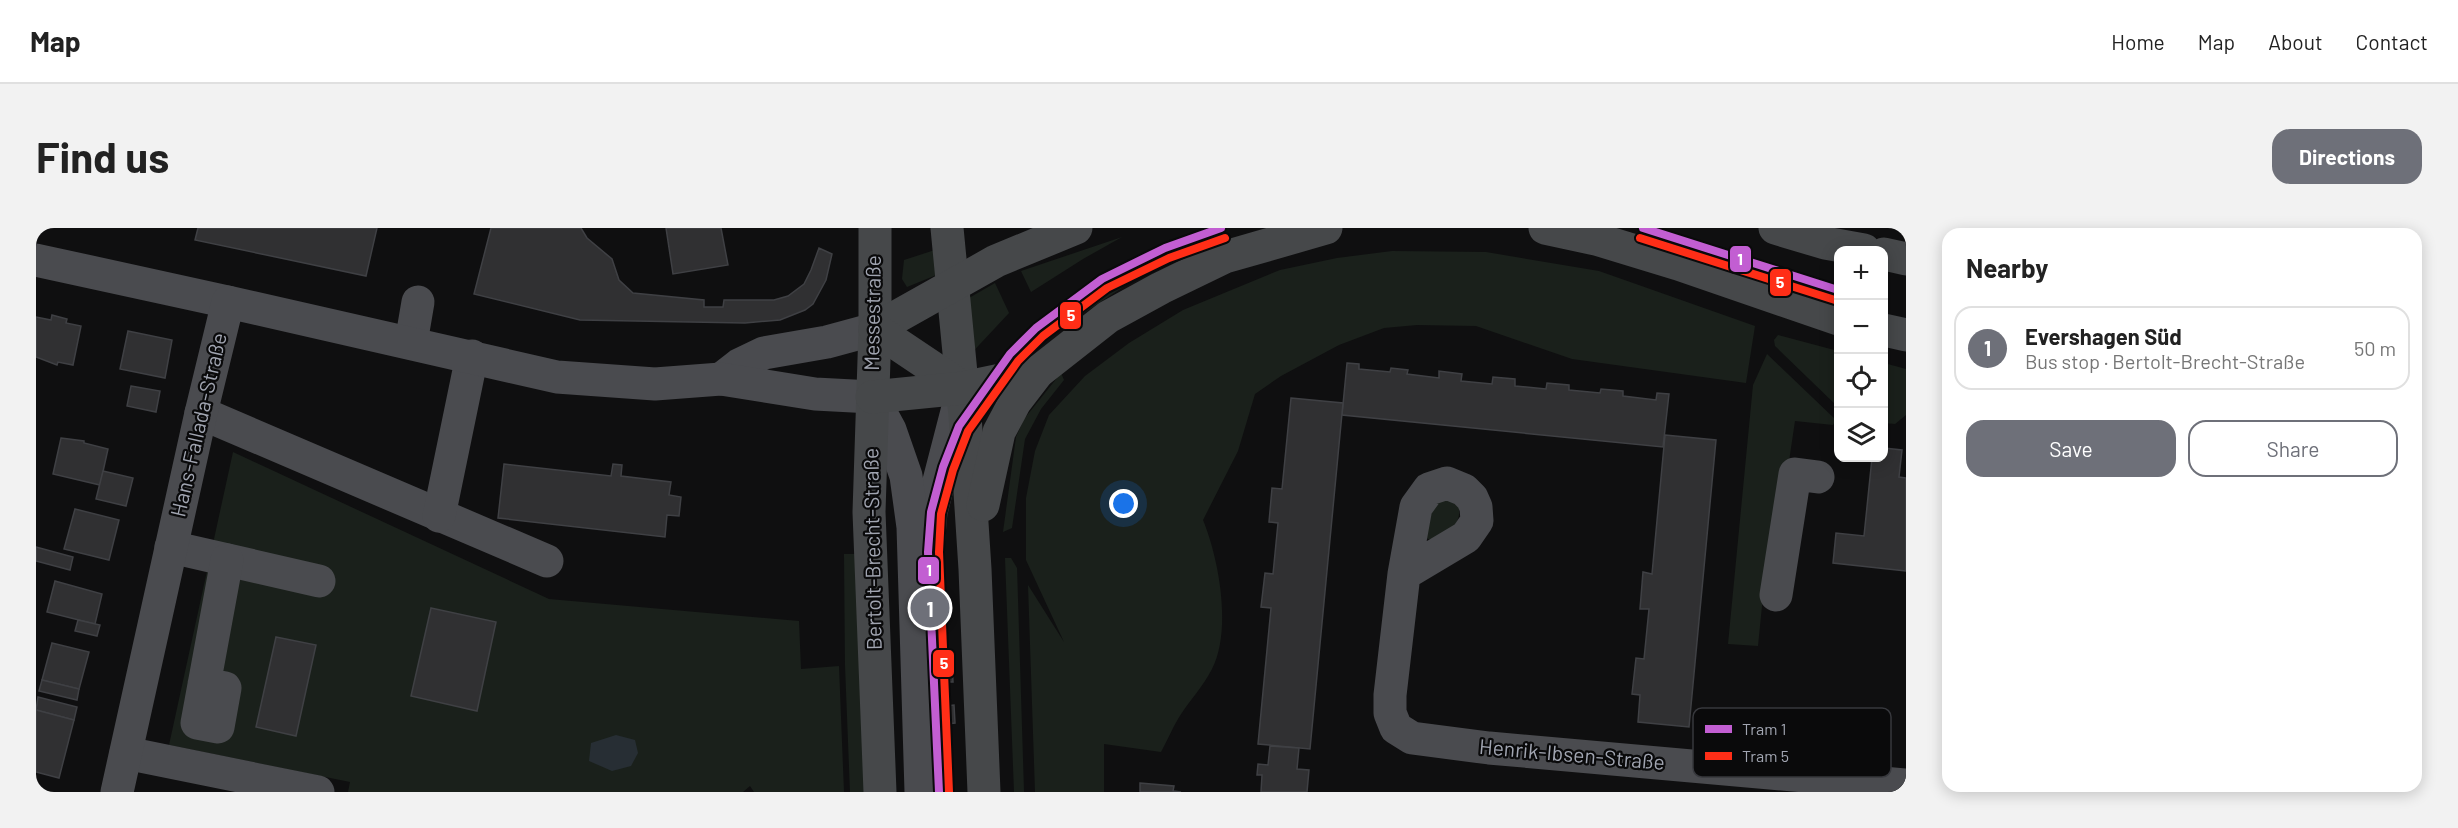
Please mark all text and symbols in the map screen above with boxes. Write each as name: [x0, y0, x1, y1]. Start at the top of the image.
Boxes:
text: Map: [30, 24, 81, 58]
text: Home: [2111, 29, 2165, 54]
text: Map: [2198, 29, 2235, 54]
text: About: [2268, 29, 2323, 54]
text: Contact: [2356, 29, 2428, 54]
button: Directions: [2272, 129, 2422, 184]
text: Find us: [36, 131, 169, 181]
line badge: 1: [1729, 245, 1752, 273]
map controls: [1834, 246, 1888, 462]
button: +: [1834, 246, 1888, 300]
text: 1: [1737, 249, 1743, 268]
text: Nearby: [1966, 252, 2048, 283]
street label: Messestraße: [858, 255, 885, 371]
line badge: 5: [1769, 268, 1792, 297]
text: 5: [1776, 272, 1785, 291]
button: −: [1834, 300, 1888, 354]
line badge: 5: [1059, 301, 1082, 330]
text: 5: [1067, 305, 1076, 324]
text: Evershagen Süd: [2025, 323, 2182, 349]
street label: Hans-Fallada-Straße: [164, 330, 231, 519]
text: 1: [1984, 336, 1991, 360]
text: 50 m: [2354, 336, 2396, 360]
text: Bus stop · Bertolt-Brecht-Straße: [2025, 349, 2305, 373]
button: locate: [1834, 354, 1888, 408]
button: layers: [1834, 408, 1888, 462]
button: Save: [1966, 420, 2176, 477]
button: Share: [2188, 420, 2398, 477]
street label: Bertolt-Brecht-Straße: [857, 448, 886, 650]
your location: [1109, 489, 1138, 518]
line badge: 1: [917, 556, 940, 585]
text: 1: [926, 560, 932, 579]
pin: 1: [910, 586, 950, 631]
line badge: 5: [932, 649, 955, 678]
text: 5: [940, 653, 949, 672]
legend: [1693, 708, 1891, 777]
text: Tram 1: [1742, 719, 1786, 738]
street label: Henrik-Ibsen-Straße: [1478, 733, 1666, 774]
text: Tram 5: [1742, 746, 1789, 765]

